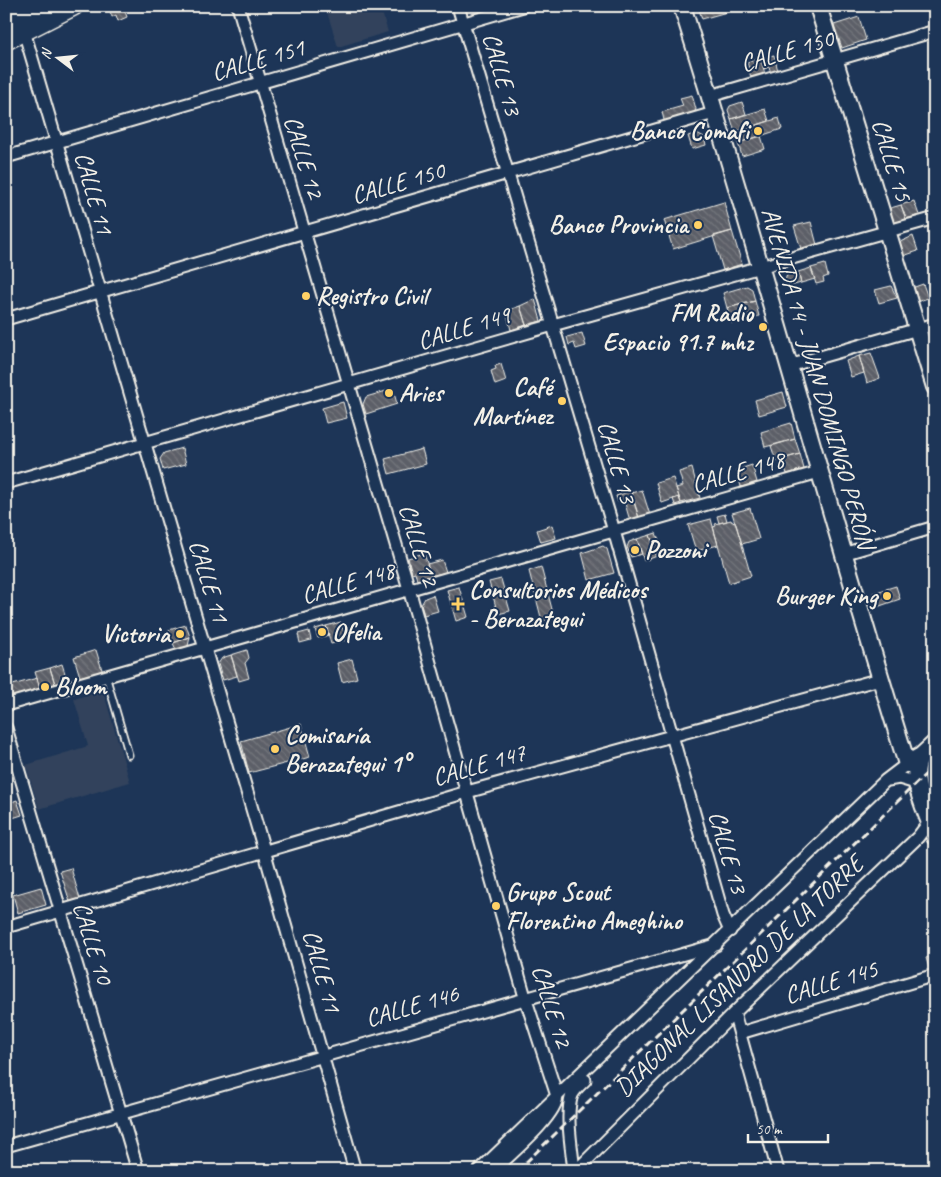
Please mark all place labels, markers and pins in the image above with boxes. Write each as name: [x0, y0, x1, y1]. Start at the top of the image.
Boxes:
place label: Banco Comafi: [630, 115, 753, 147]
marker: Banco Comafi: [752, 125, 764, 137]
place label: Banco Provincia: [549, 209, 691, 241]
marker: Banco Provincia: [692, 219, 704, 231]
place label: Registro Civil: [316, 280, 432, 312]
marker: Registro Civil: [300, 290, 312, 302]
place label: FM Radio Espacio 91.7 mhz: [603, 297, 755, 358]
marker: FM Radio Espacio 91.7 mhz: [757, 321, 769, 333]
place label: Café Martínez: [473, 371, 556, 432]
place label: Aries: [399, 377, 445, 409]
marker: Aries: [383, 387, 395, 399]
marker: Café Martínez: [556, 395, 568, 407]
place label: Pozzoni: [645, 534, 709, 566]
marker: Pozzoni: [629, 544, 641, 556]
place label: Consultorios Médicos - Berazategui: [469, 574, 649, 635]
place label: Burger King: [775, 580, 880, 612]
marker: Burger King: [881, 590, 893, 602]
marker: Consultorios Médicos - Berazategui: [451, 597, 465, 611]
place label: Ofelia: [332, 616, 383, 648]
place label: Victoria: [101, 618, 172, 650]
marker: Ofelia: [316, 626, 328, 638]
marker: Victoria: [174, 628, 186, 640]
place label: Bloom: [55, 671, 108, 703]
marker: Bloom: [39, 681, 51, 693]
place label: Comisaría Berazategui 1°: [285, 719, 414, 780]
marker: Comisaría Berazategui 1°: [269, 743, 281, 755]
place label: Grupo Scout Florentino Ameghino: [506, 876, 684, 937]
marker: Grupo Scout Florentino Ameghino: [490, 900, 502, 912]

